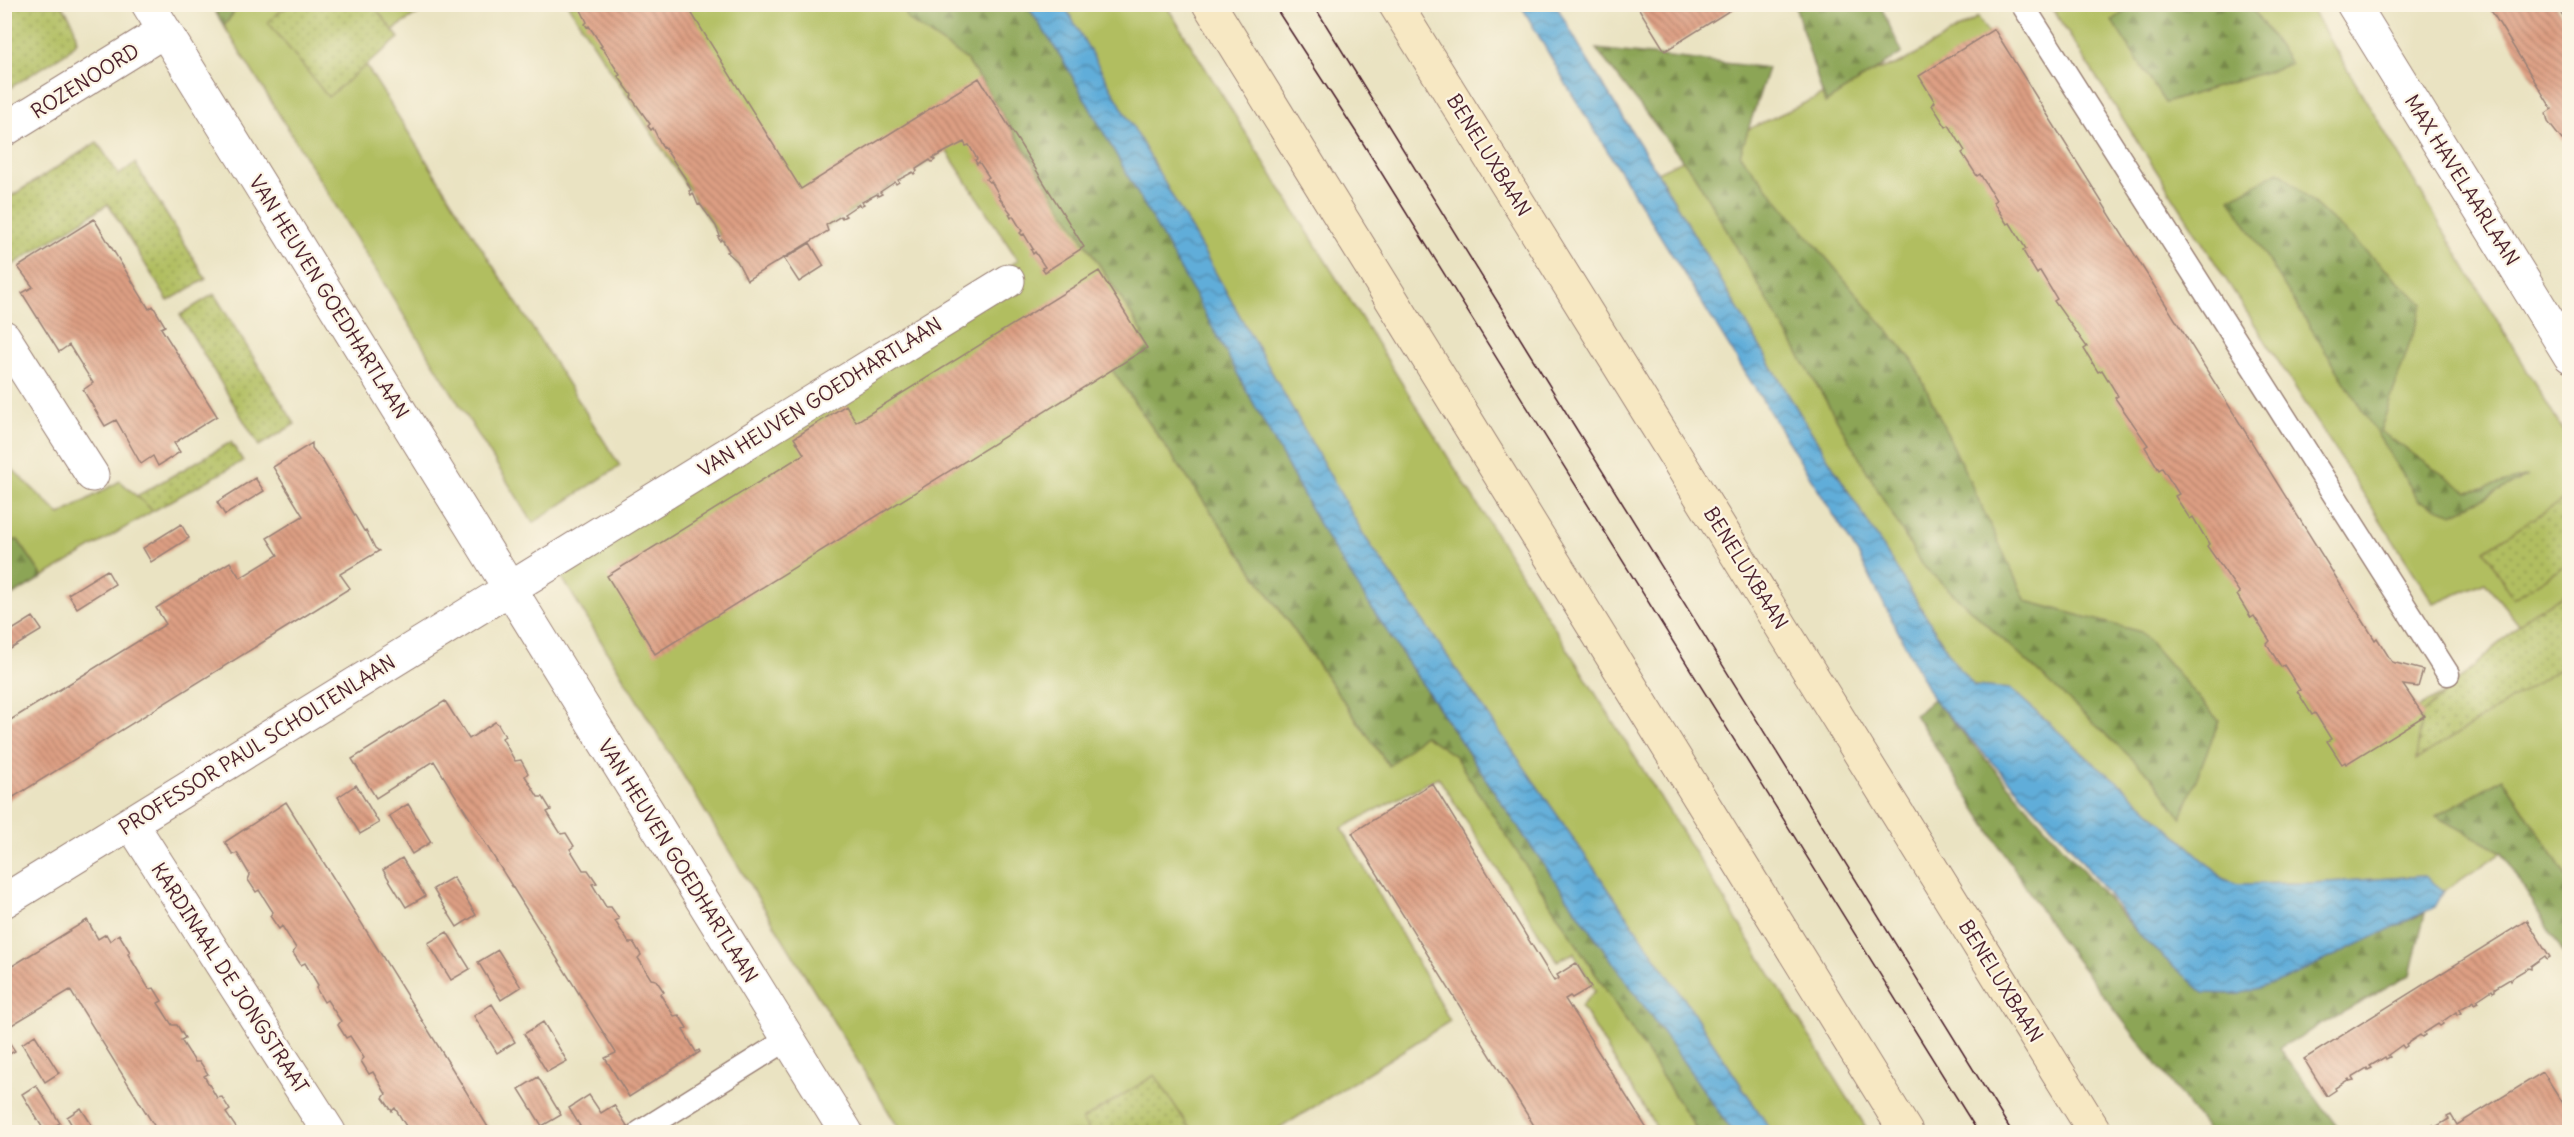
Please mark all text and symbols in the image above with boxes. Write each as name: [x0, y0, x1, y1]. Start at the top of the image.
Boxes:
street label: ROZENOORD: [26, 37, 143, 124]
street label: BENELUXBAAN: [1442, 89, 1537, 221]
street label: MAX HAVELAARLAAN: [2400, 90, 2525, 270]
street label: VAN HEUVEN GOEDHARTLAAN: [244, 170, 415, 423]
street label: VAN HEUVEN GOEDHARTLAAN: [693, 311, 946, 482]
street label: BENELUXBAAN: [1699, 502, 1794, 634]
street label: PROFESSOR PAUL SCHOLTENLAAN: [114, 649, 400, 840]
street label: VAN HEUVEN GOEDHARTLAAN: [593, 734, 764, 987]
street label: KARDINAAL DE JONGSTRAAT: [146, 858, 314, 1098]
street label: BENELUXBAAN: [1954, 915, 2049, 1047]

